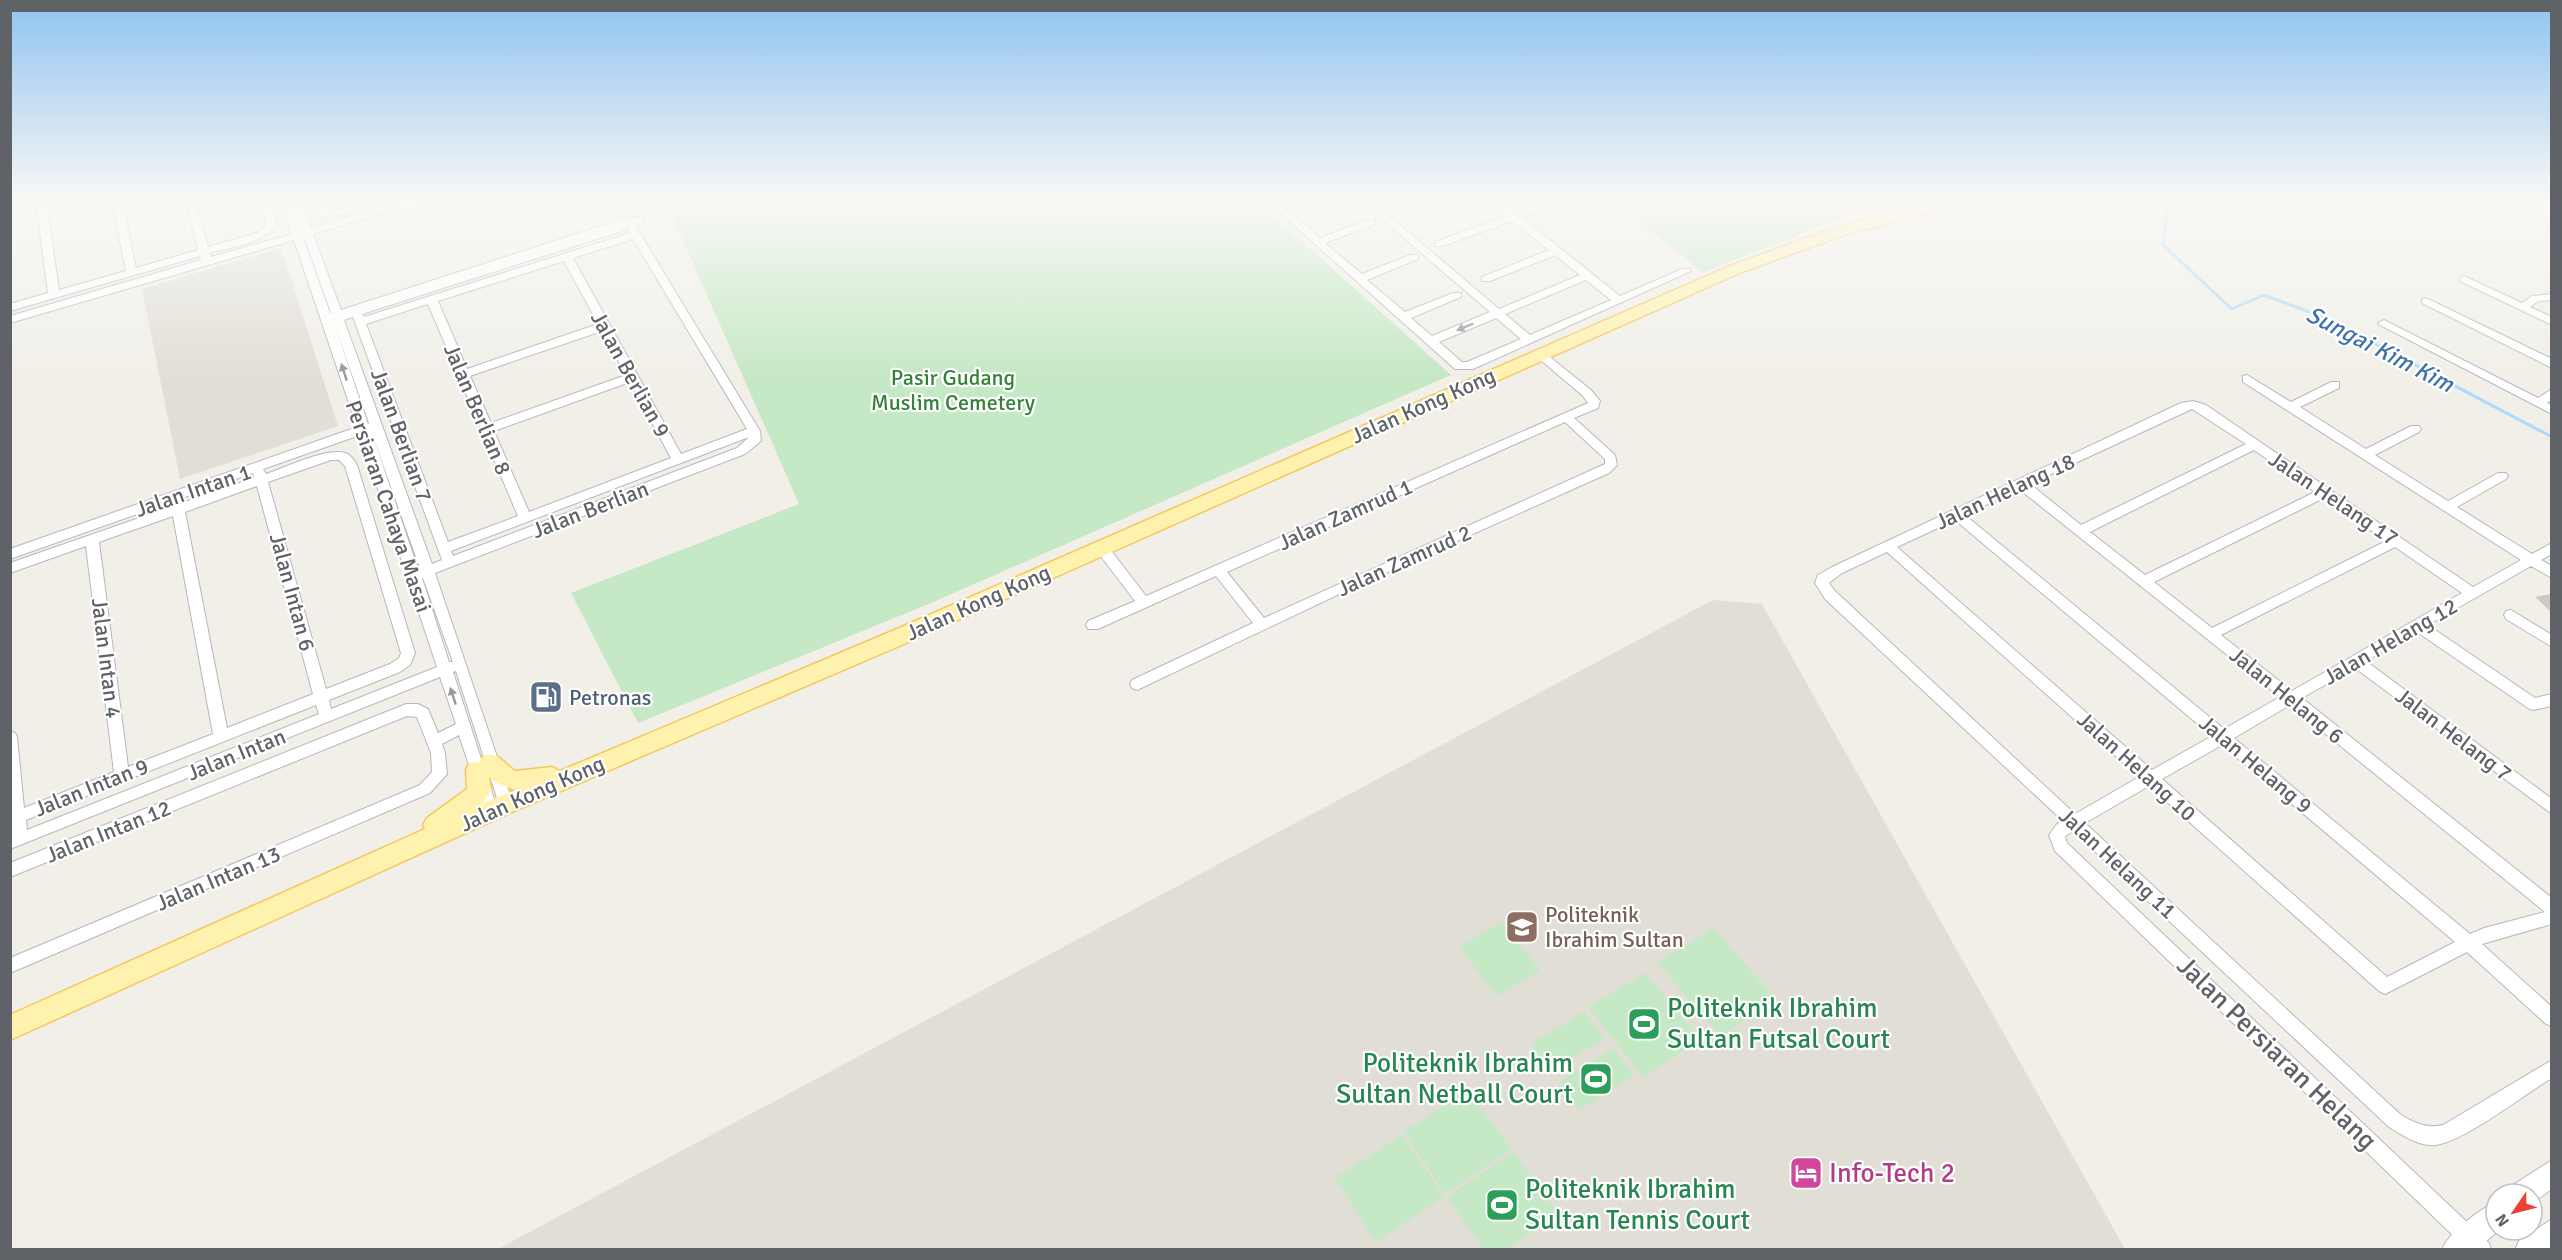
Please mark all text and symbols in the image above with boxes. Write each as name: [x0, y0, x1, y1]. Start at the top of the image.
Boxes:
water label: Sungai Kim Kim: [2301, 299, 2459, 399]
street label: Jalan Berlian 9: [585, 307, 676, 442]
one-way arrow: [1455, 322, 1473, 332]
street label: Jalan Berlian 8: [438, 340, 517, 479]
street label: Jalan Kong Kong: [1347, 362, 1500, 449]
one-way arrow: [339, 363, 348, 381]
park label: Pasir Gudang Muslim Cemetery: [871, 364, 1036, 416]
street label: Jalan Berlian 7: [365, 365, 438, 505]
street label: Persiaran Cahaya Masai: [340, 397, 438, 616]
street label: Jalan Helang 17: [2264, 445, 2404, 552]
street label: Jalan Helang 18: [1931, 447, 2079, 536]
street label: Jalan Intan 1: [132, 458, 255, 523]
street label: Jalan Zamrud 1: [1274, 473, 1417, 556]
street label: Jalan Berlian: [528, 475, 652, 544]
street label: Jalan Zamrud 2: [1333, 519, 1476, 602]
street label: Jalan Intan 6: [264, 530, 321, 654]
street label: Jalan Kong Kong: [902, 559, 1055, 646]
street label: Jalan Helang 12: [2318, 592, 2462, 691]
street label: Jalan Intan 4: [86, 596, 127, 720]
street label: Jalan Helang 6: [2224, 641, 2349, 750]
fuel station icon: Petronas: [528, 679, 564, 715]
street label: Jalan Helang 7: [2390, 682, 2517, 787]
place label: Petronas: [569, 684, 651, 711]
one-way arrow: [447, 687, 457, 705]
street label: Jalan Helang 10: [2072, 706, 2202, 827]
street label: Jalan Helang 9: [2194, 709, 2318, 819]
street label: Jalan Intan: [183, 722, 290, 787]
street label: Jalan Kong Kong: [456, 750, 609, 837]
street label: Jalan Intan 9: [30, 752, 152, 823]
street label: Jalan Intan 12: [42, 794, 175, 869]
street label: Jalan Helang 11: [2053, 802, 2182, 925]
street label: Jalan Intan 13: [152, 840, 285, 917]
place label: Politeknik Ibrahim Sultan: [1545, 901, 1684, 953]
school or university icon: Politeknik Ibrahim Sultan: [1504, 909, 1540, 945]
street label: Jalan Persiaran Helang: [2170, 950, 2383, 1157]
place label: Politeknik Ibrahim Sultan Futsal Court: [1667, 992, 1890, 1056]
sports icon: Politeknik Ibrahim Sultan Futsal Court: [1626, 1006, 1662, 1042]
place label: Politeknik Ibrahim Sultan Netball Court: [1336, 1047, 1573, 1111]
sports icon: Politeknik Ibrahim Sultan Netball Court: [1578, 1061, 1614, 1097]
hotel icon: Info-Tech 2: [1788, 1155, 1824, 1191]
place label: Info-Tech 2: [1829, 1157, 1955, 1190]
place label: Politeknik Ibrahim Sultan Tennis Court: [1525, 1173, 1750, 1237]
north arrow: [2484, 1182, 2544, 1242]
sports icon: Politeknik Ibrahim Sultan Tennis Court: [1484, 1187, 1520, 1223]
text: N: [2491, 1210, 2514, 1230]

